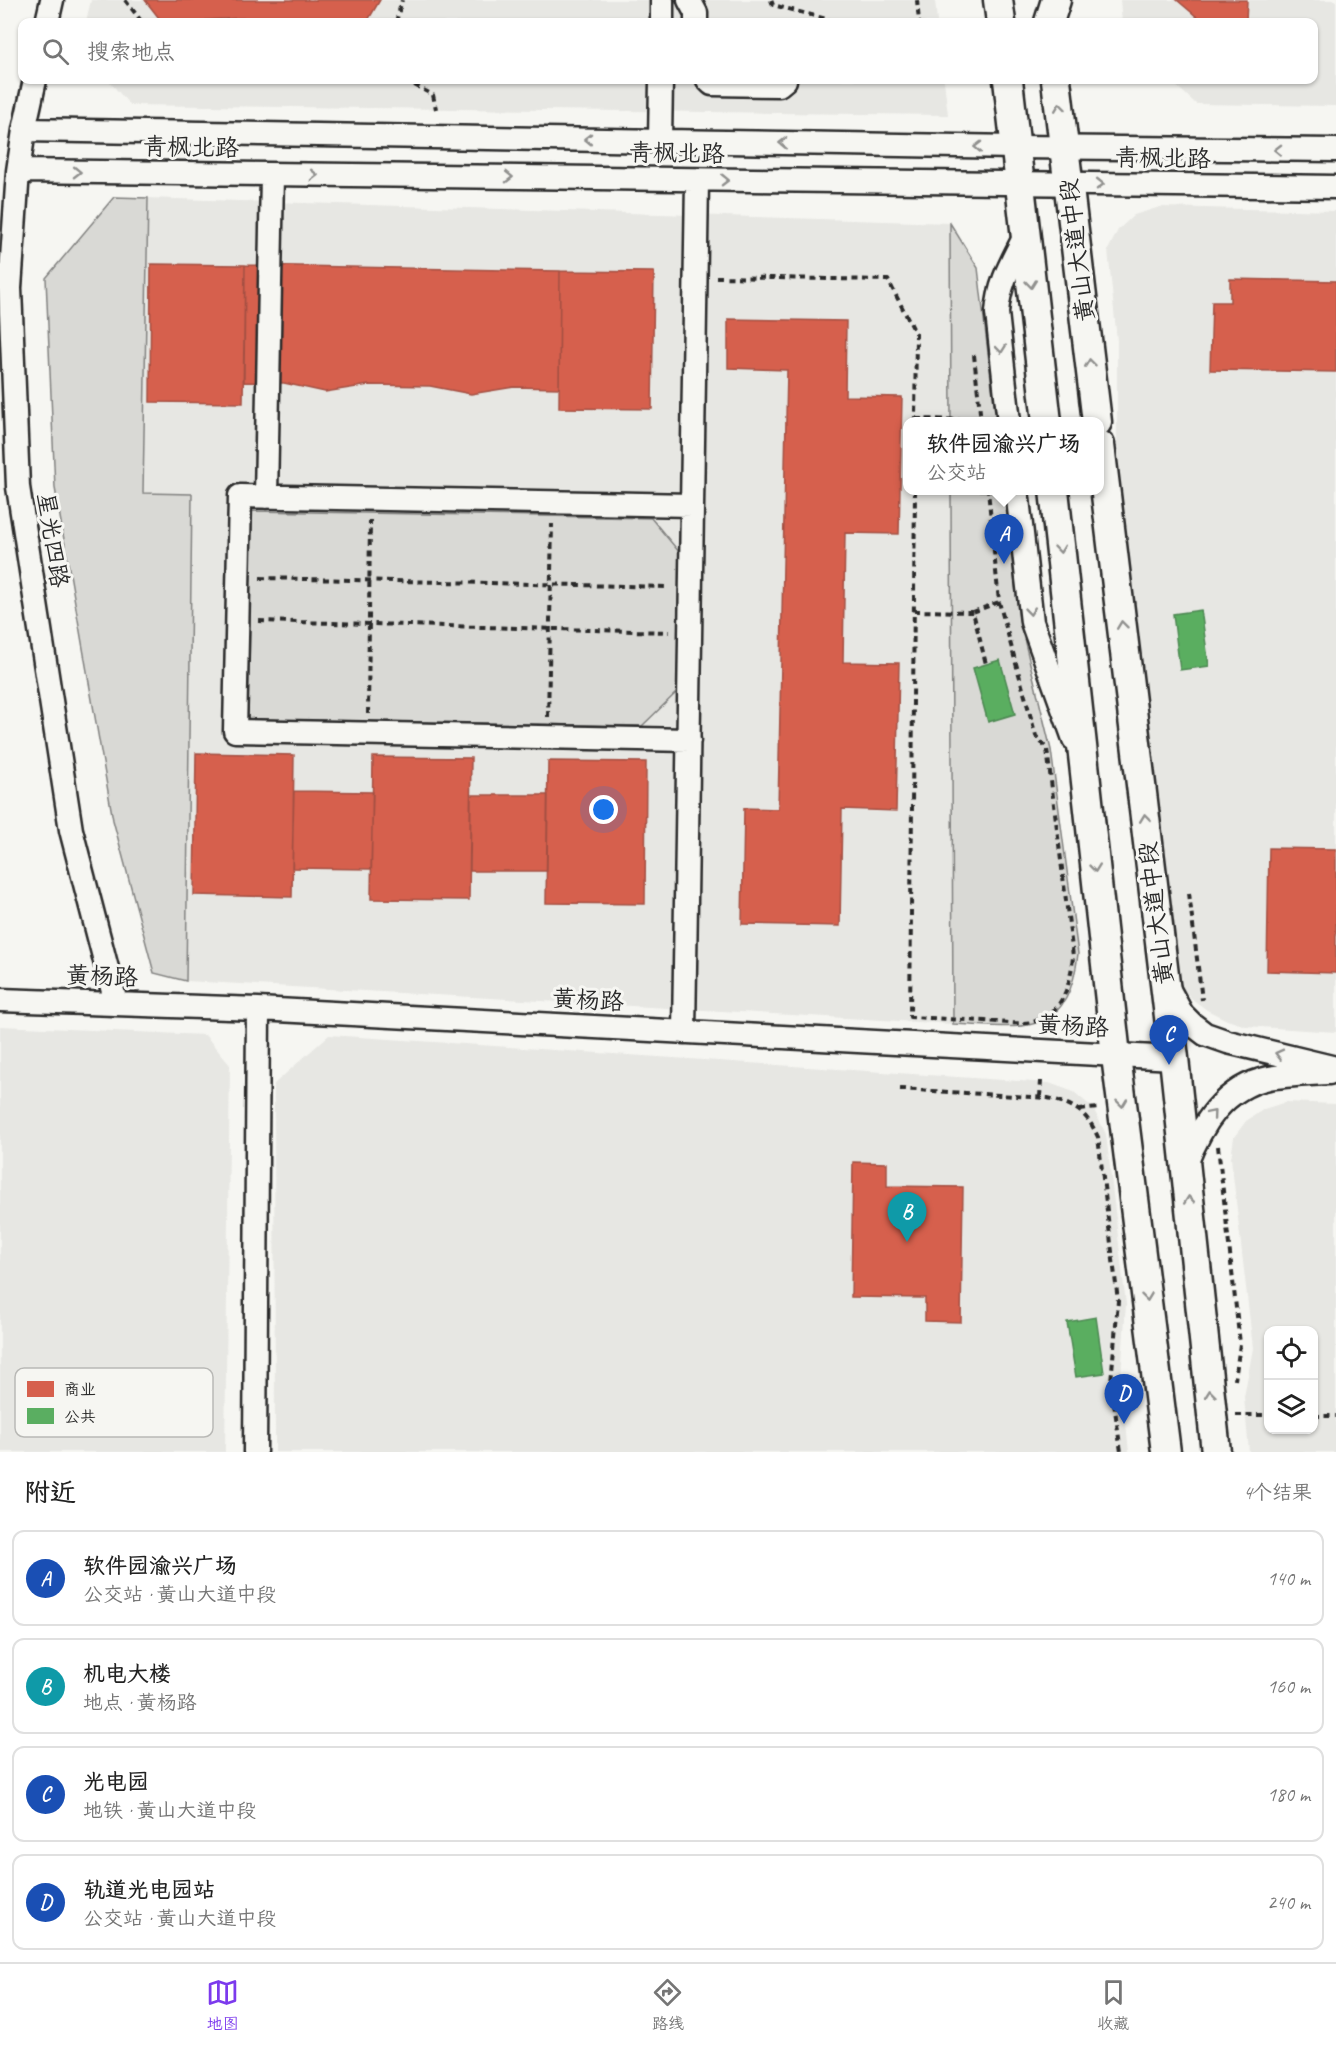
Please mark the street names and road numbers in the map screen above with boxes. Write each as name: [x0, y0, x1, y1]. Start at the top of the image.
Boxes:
street label: 青枫北路: [143, 131, 239, 163]
street label: 青枫北路: [629, 137, 725, 169]
street label: 青枫北路: [1115, 142, 1211, 174]
street label: 黄山大道中段: [1053, 177, 1101, 323]
street label: 星光四路: [31, 490, 75, 590]
street label: 黄山大道中段: [1132, 840, 1180, 986]
street label: 黄杨路: [65, 960, 139, 992]
street label: 黄杨路: [551, 983, 625, 1017]
street label: 黄杨路: [1036, 1009, 1110, 1043]

